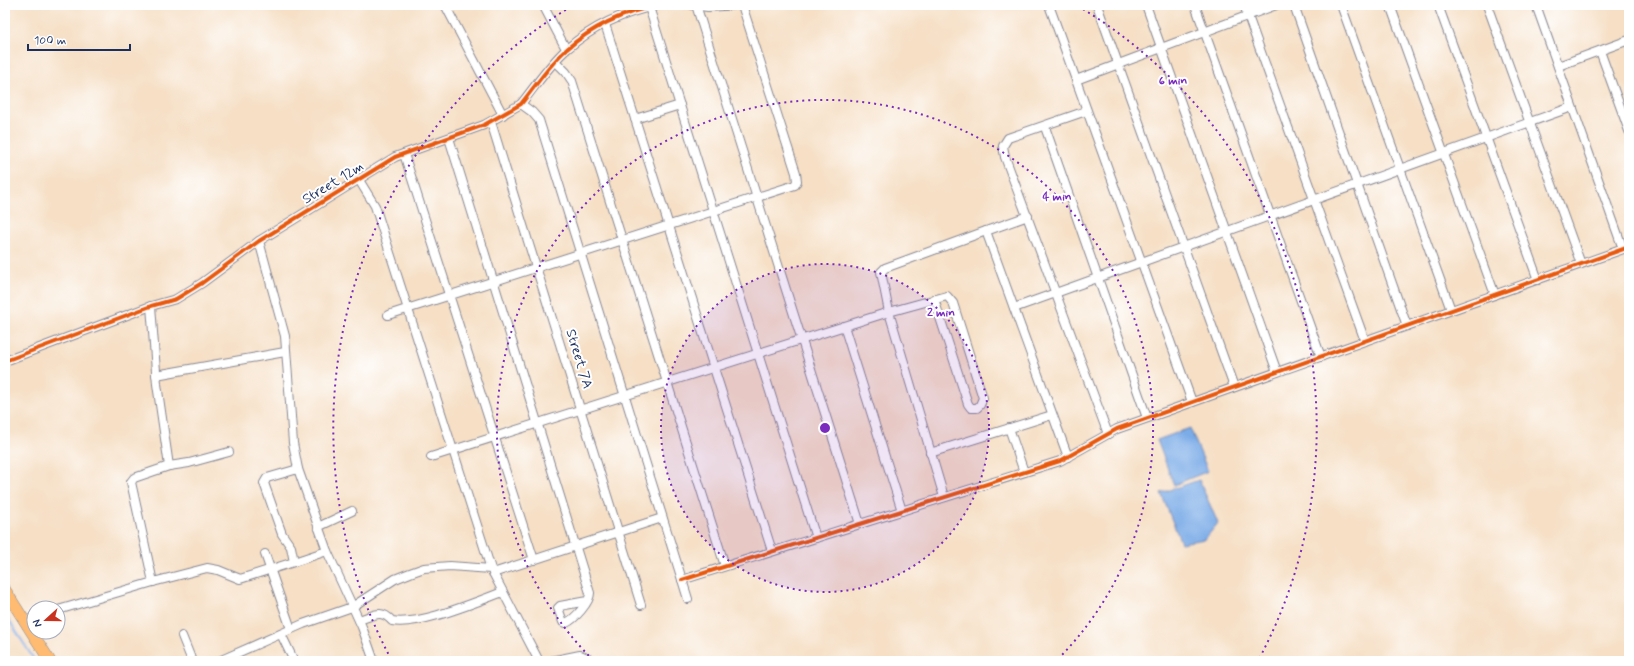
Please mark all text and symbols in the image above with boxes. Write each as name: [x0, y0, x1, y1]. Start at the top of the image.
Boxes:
scale bar: [28, 26, 130, 52]
text: 100 m: [34, 33, 66, 49]
text: 6 min: [1159, 73, 1187, 89]
street label: Street 12m: [299, 158, 367, 208]
text: 4 min: [1042, 189, 1072, 205]
text: 2 min: [927, 305, 955, 321]
street label: Street 7A: [561, 327, 597, 391]
centre of rings: [818, 421, 832, 435]
north arrow: [26, 600, 66, 640]
text: N: [30, 617, 45, 629]

